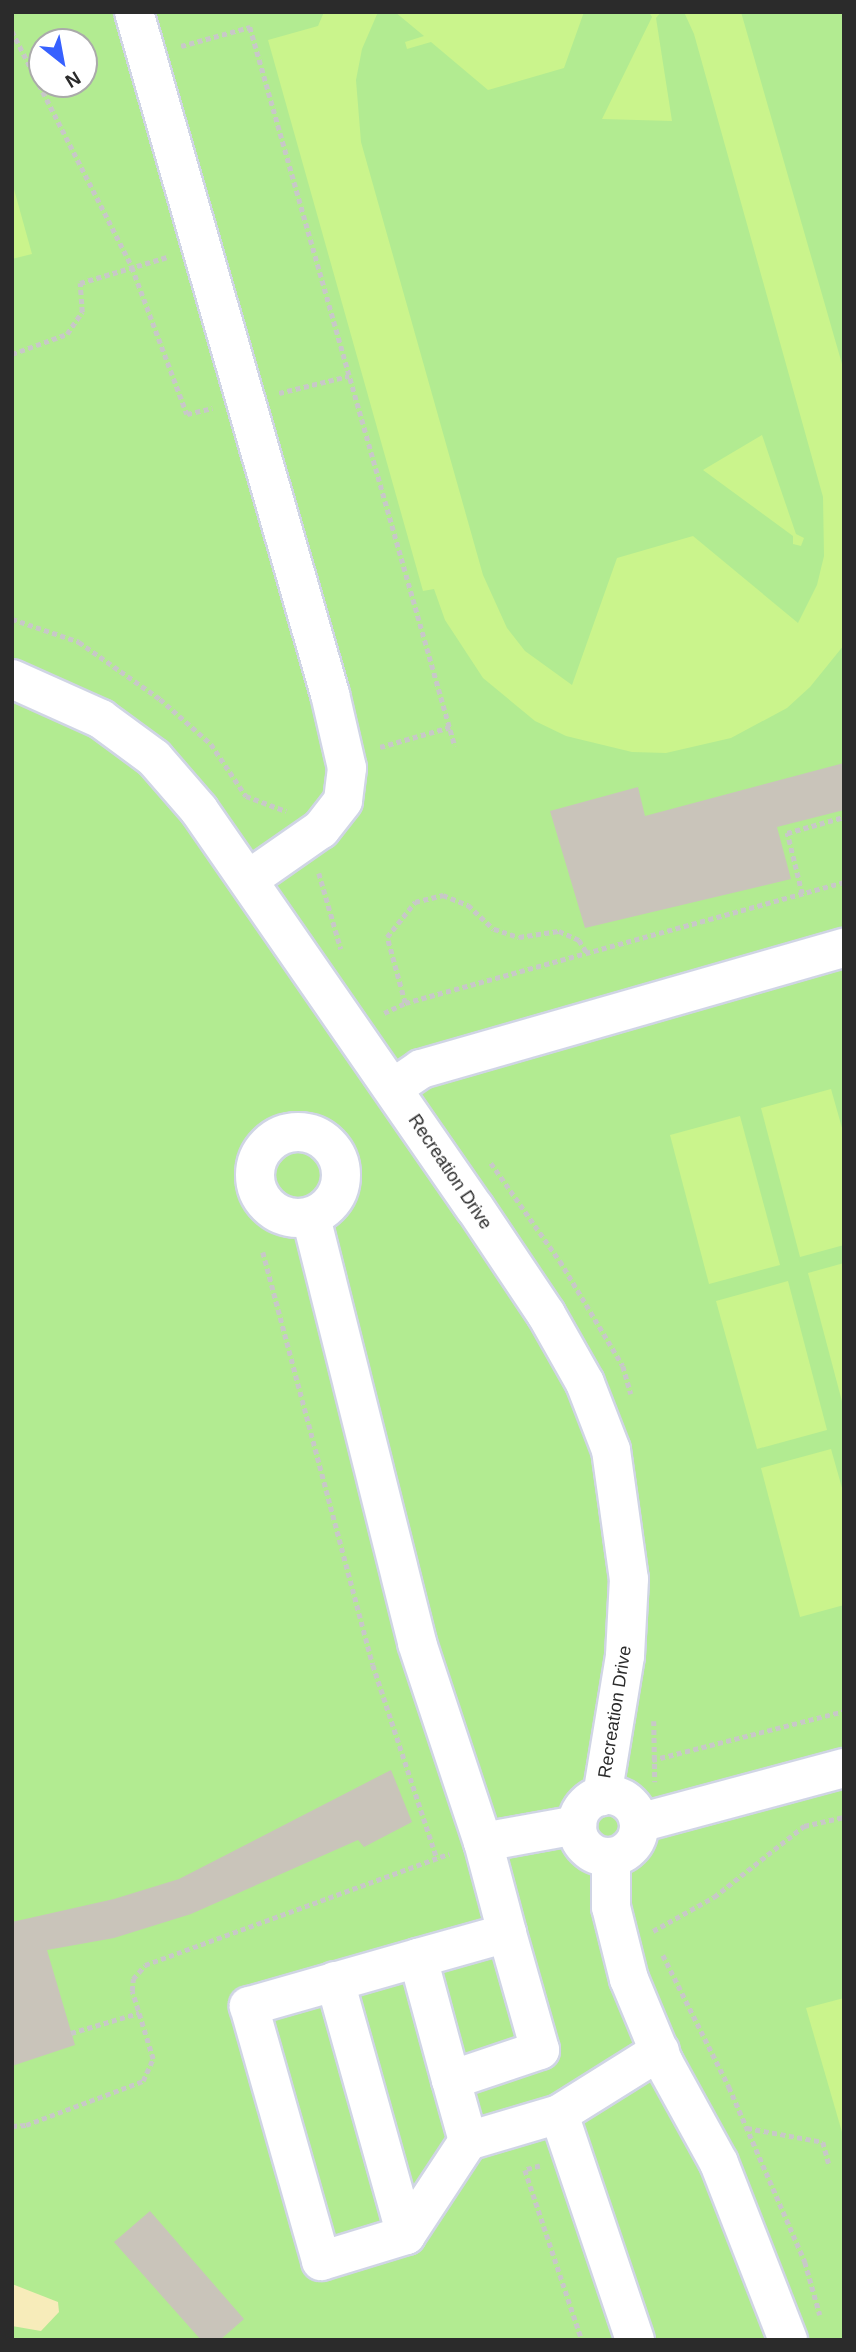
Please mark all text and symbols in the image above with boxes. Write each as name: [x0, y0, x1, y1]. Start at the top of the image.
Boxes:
north arrow: [28, 28, 98, 98]
text: N: [62, 67, 84, 92]
street label: Recreation Drive: [404, 1110, 496, 1234]
street label: Recreation Drive: [594, 1644, 636, 1780]

